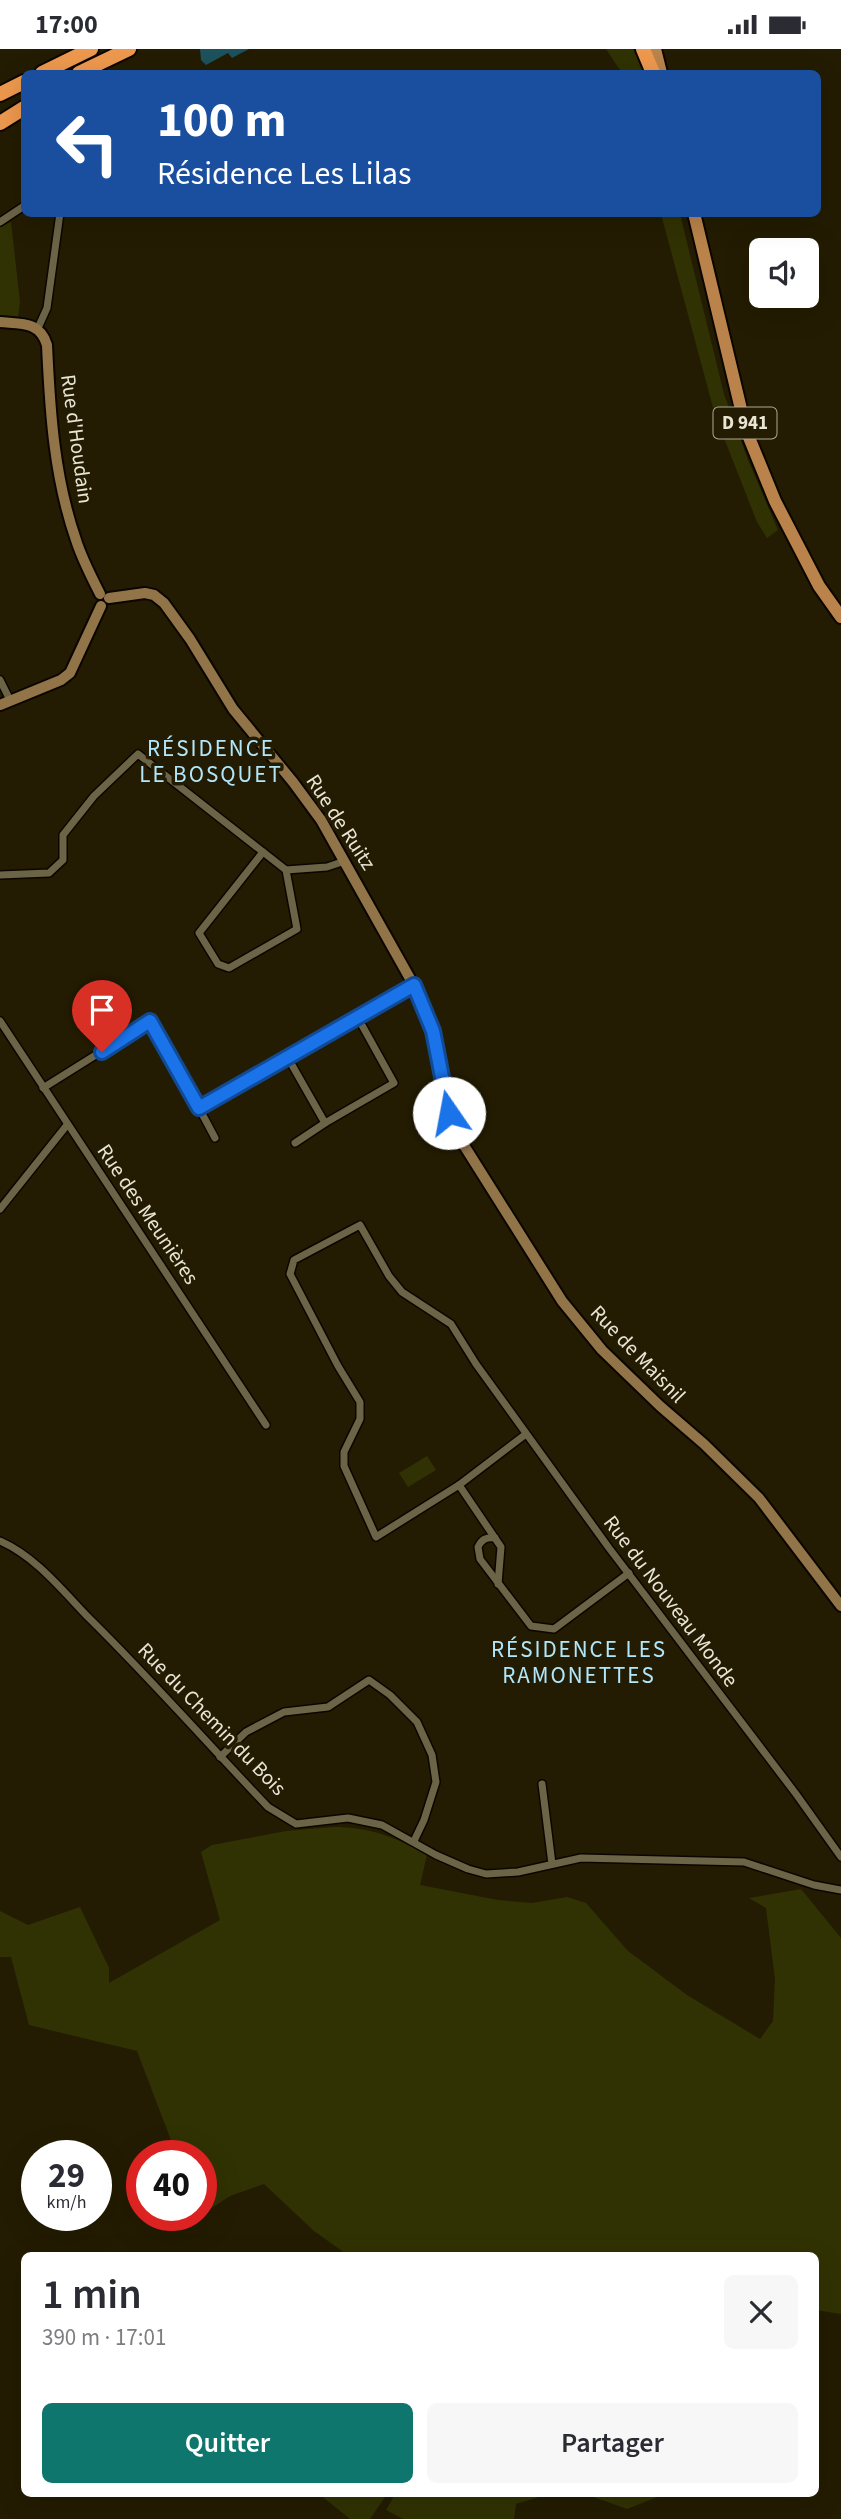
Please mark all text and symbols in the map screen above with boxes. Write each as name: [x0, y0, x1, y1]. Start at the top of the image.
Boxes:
text: 17:00: [35, 6, 98, 43]
text: 100 m: [157, 86, 286, 156]
icon: left: [42, 98, 133, 189]
text: Résidence Les Lilas: [157, 151, 411, 197]
map controls: [749, 238, 819, 308]
button: sound: [749, 238, 819, 308]
street label: Rue d'Houdain: [53, 372, 101, 506]
road number: D 941: [714, 407, 776, 439]
district label: RÉSIDENCE LE BOSQUET: [139, 732, 283, 791]
street label: Rue de Ruitz: [299, 768, 383, 876]
pin: [72, 980, 132, 1052]
icon: arrive: [83, 991, 121, 1029]
position arrow: [412, 1076, 486, 1150]
street label: Rue des Meunières: [90, 1138, 206, 1290]
street label: Rue de Maisnil: [583, 1298, 693, 1410]
street label: Rue du Nouveau Monde: [596, 1509, 746, 1693]
district label: RÉSIDENCE LES RAMONETTES: [491, 1633, 667, 1692]
street label: Rue du Chemin du Bois: [131, 1636, 293, 1802]
speed limit sign: 40: [126, 2140, 217, 2231]
text: 29: [48, 2151, 85, 2201]
text: km/h: [47, 2190, 86, 2215]
text: 1 min: [42, 2265, 142, 2325]
button: close: [724, 2275, 798, 2349]
text: 390 m · 17:01: [42, 2321, 166, 2354]
button: Quitter: [42, 2403, 413, 2483]
button: Partager: [427, 2403, 798, 2483]

